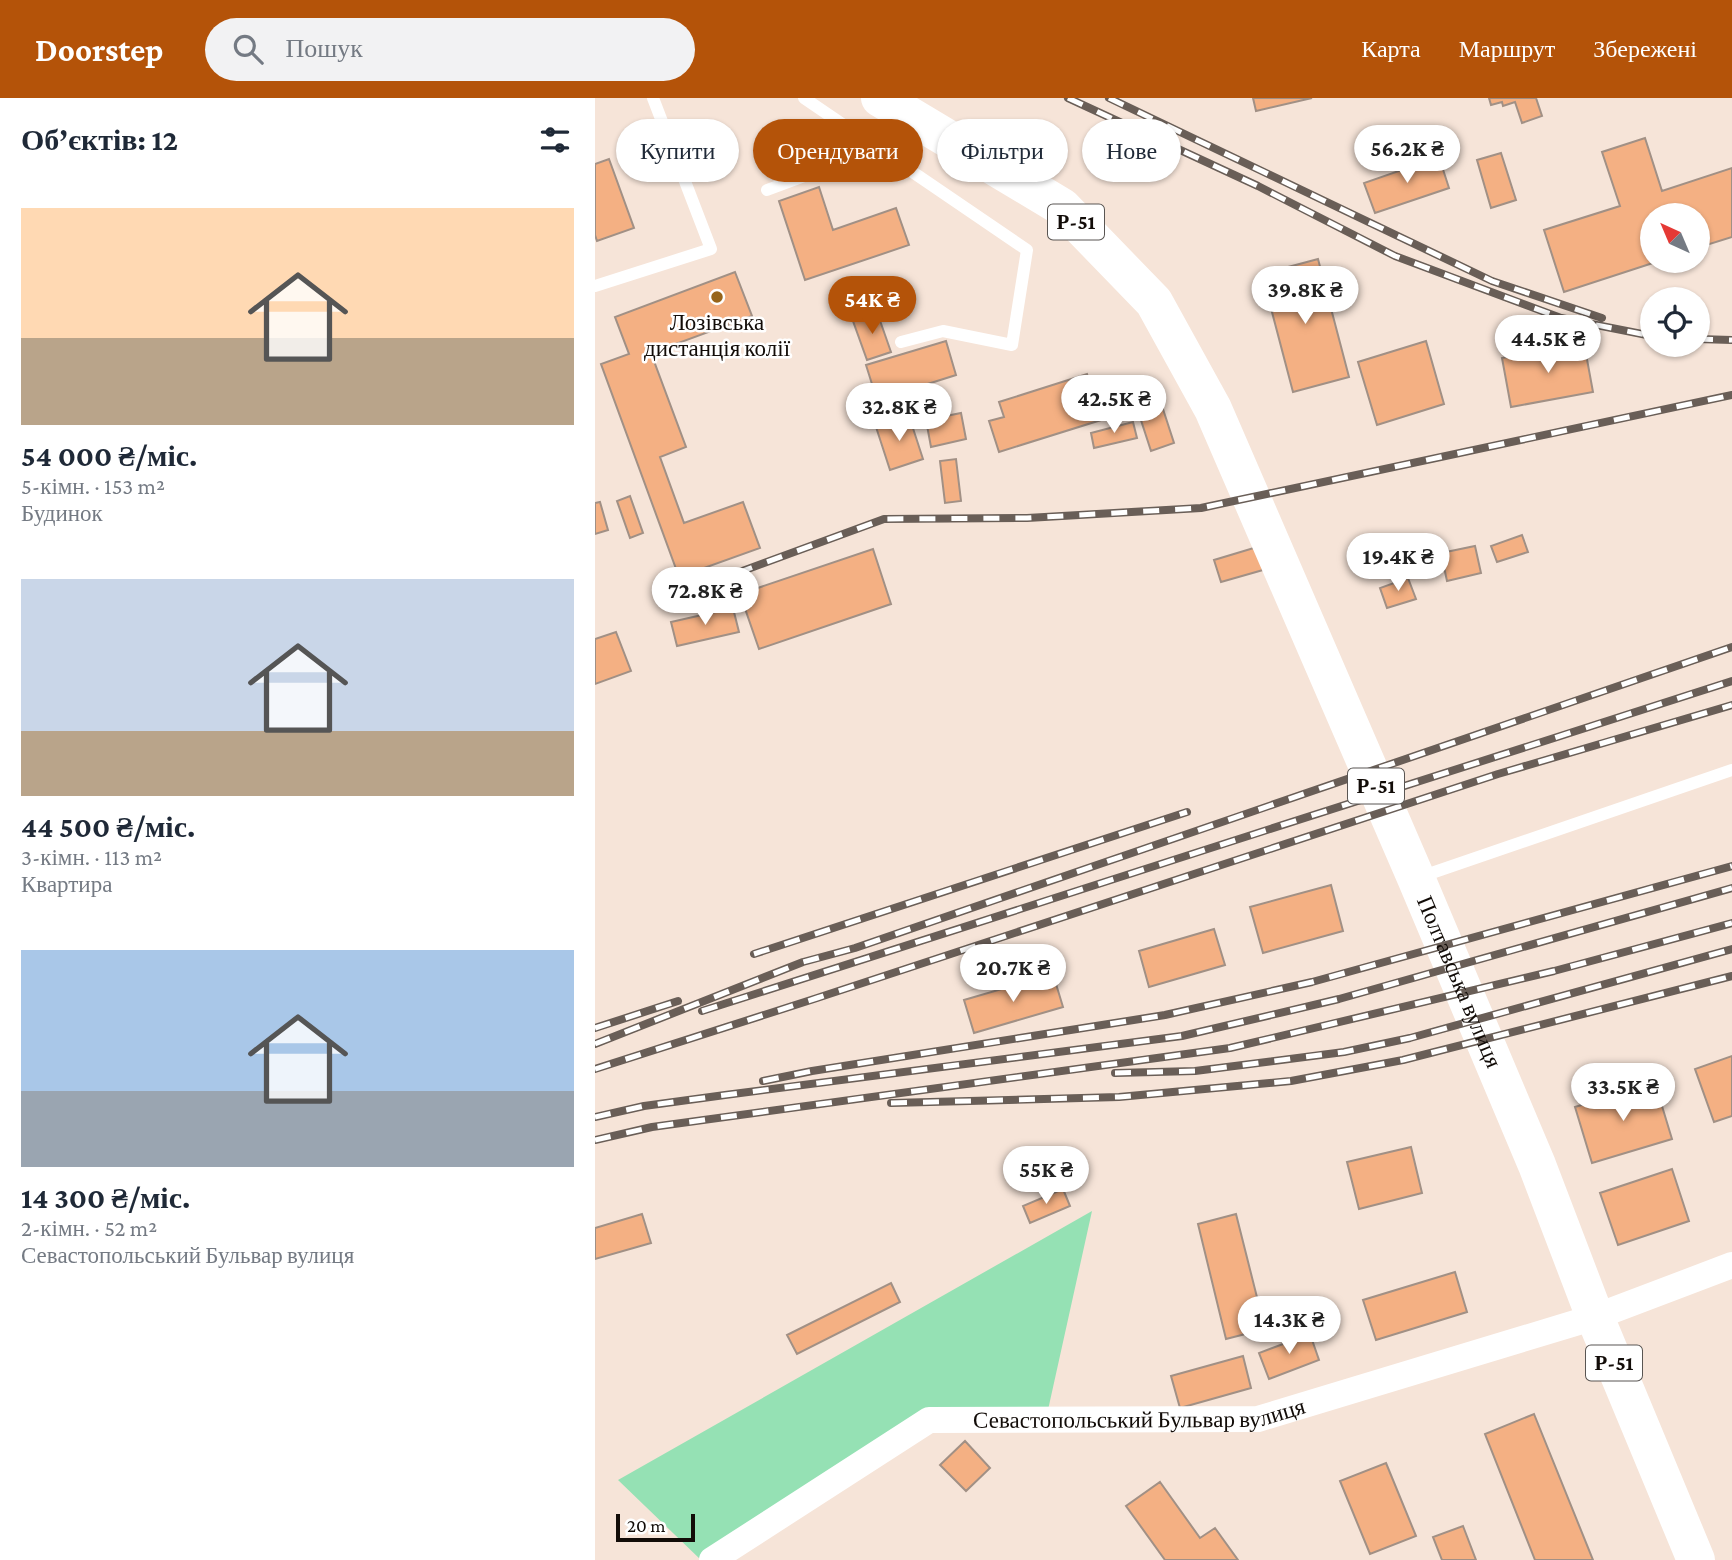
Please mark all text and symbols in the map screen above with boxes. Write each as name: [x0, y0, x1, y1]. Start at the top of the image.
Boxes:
search box: [205, 18, 695, 81]
icon: search: [229, 30, 267, 68]
text: Doorstep: [35, 31, 163, 68]
text: Пошук: [285, 34, 363, 63]
text: Карта: [1361, 35, 1421, 62]
text: Маршрут: [1459, 35, 1555, 62]
text: Збережені: [1593, 35, 1697, 62]
chip: Купити: [616, 119, 739, 182]
chip: Орендувати: [753, 119, 923, 182]
chip: Фільтри: [937, 119, 1068, 182]
chip: Нове: [1082, 119, 1181, 182]
icon: filters: [536, 121, 574, 159]
text: Об’єктів: 12: [21, 123, 178, 156]
pin: 56.2K ₴: [1342, 126, 1472, 185]
text: 56.2K ₴: [1370, 135, 1444, 161]
north arrow: [1640, 203, 1710, 273]
map controls: [1640, 203, 1710, 357]
road number: Р-51: [1048, 204, 1104, 240]
icon: home: [235, 254, 361, 380]
pin: 39.8K ₴: [1240, 266, 1370, 326]
pin: 54K ₴: [823, 276, 921, 336]
text: 39.8K ₴: [1268, 276, 1342, 302]
text: 54K ₴: [844, 286, 900, 312]
button: locate: [1640, 287, 1710, 357]
marker: Лозівська дистанція колії: [709, 289, 725, 305]
place label: Лозівська дистанція колії: [644, 309, 791, 361]
pin: 44.5K ₴: [1483, 316, 1613, 375]
text: 44.5K ₴: [1511, 325, 1585, 351]
pin: 42.5K ₴: [1049, 376, 1179, 435]
pin: 32.8K ₴: [834, 384, 964, 443]
text: 42.5K ₴: [1077, 385, 1151, 411]
text: 32.8K ₴: [862, 393, 936, 419]
text: 54 000 ₴/міс.: [21, 439, 197, 472]
text: 5-кімн. · 153 m²: [21, 473, 165, 499]
text: Будинок: [21, 500, 103, 526]
pin: 19.4K ₴: [1333, 533, 1463, 593]
text: 19.4K ₴: [1363, 543, 1433, 569]
pin: 72.8K ₴: [640, 568, 770, 627]
text: 72.8K ₴: [668, 577, 742, 603]
icon: home: [235, 625, 361, 751]
road number: Р-51: [1348, 768, 1404, 804]
text: 44 500 ₴/міс.: [21, 810, 195, 843]
text: 3-кімн. · 113 m²: [21, 844, 162, 870]
text: Квартира: [21, 871, 112, 897]
street label: Полтавська вулиця: [1412, 892, 1508, 1072]
pin: 20.7K ₴: [948, 944, 1078, 1004]
text: 20.7K ₴: [976, 954, 1050, 980]
icon: home: [235, 996, 361, 1122]
pin: 33.5K ₴: [1558, 1063, 1688, 1123]
text: 33.5K ₴: [1587, 1073, 1659, 1099]
pin: 55K ₴: [997, 1146, 1095, 1206]
text: 55K ₴: [1019, 1156, 1073, 1182]
text: 14 300 ₴/міс.: [21, 1181, 190, 1214]
text: 2-кімн. · 52 m²: [21, 1215, 157, 1241]
text: Севастопольський Бульвар вулиця: [21, 1242, 354, 1268]
pin: 14.3K ₴: [1224, 1296, 1354, 1356]
text: 14.3K ₴: [1254, 1306, 1324, 1332]
road number: Р-51: [1586, 1346, 1642, 1380]
street label: Севастопольський Бульвар вулиця: [973, 1392, 1309, 1433]
scale bar: [616, 1511, 695, 1543]
text: 20 m: [627, 1515, 666, 1536]

